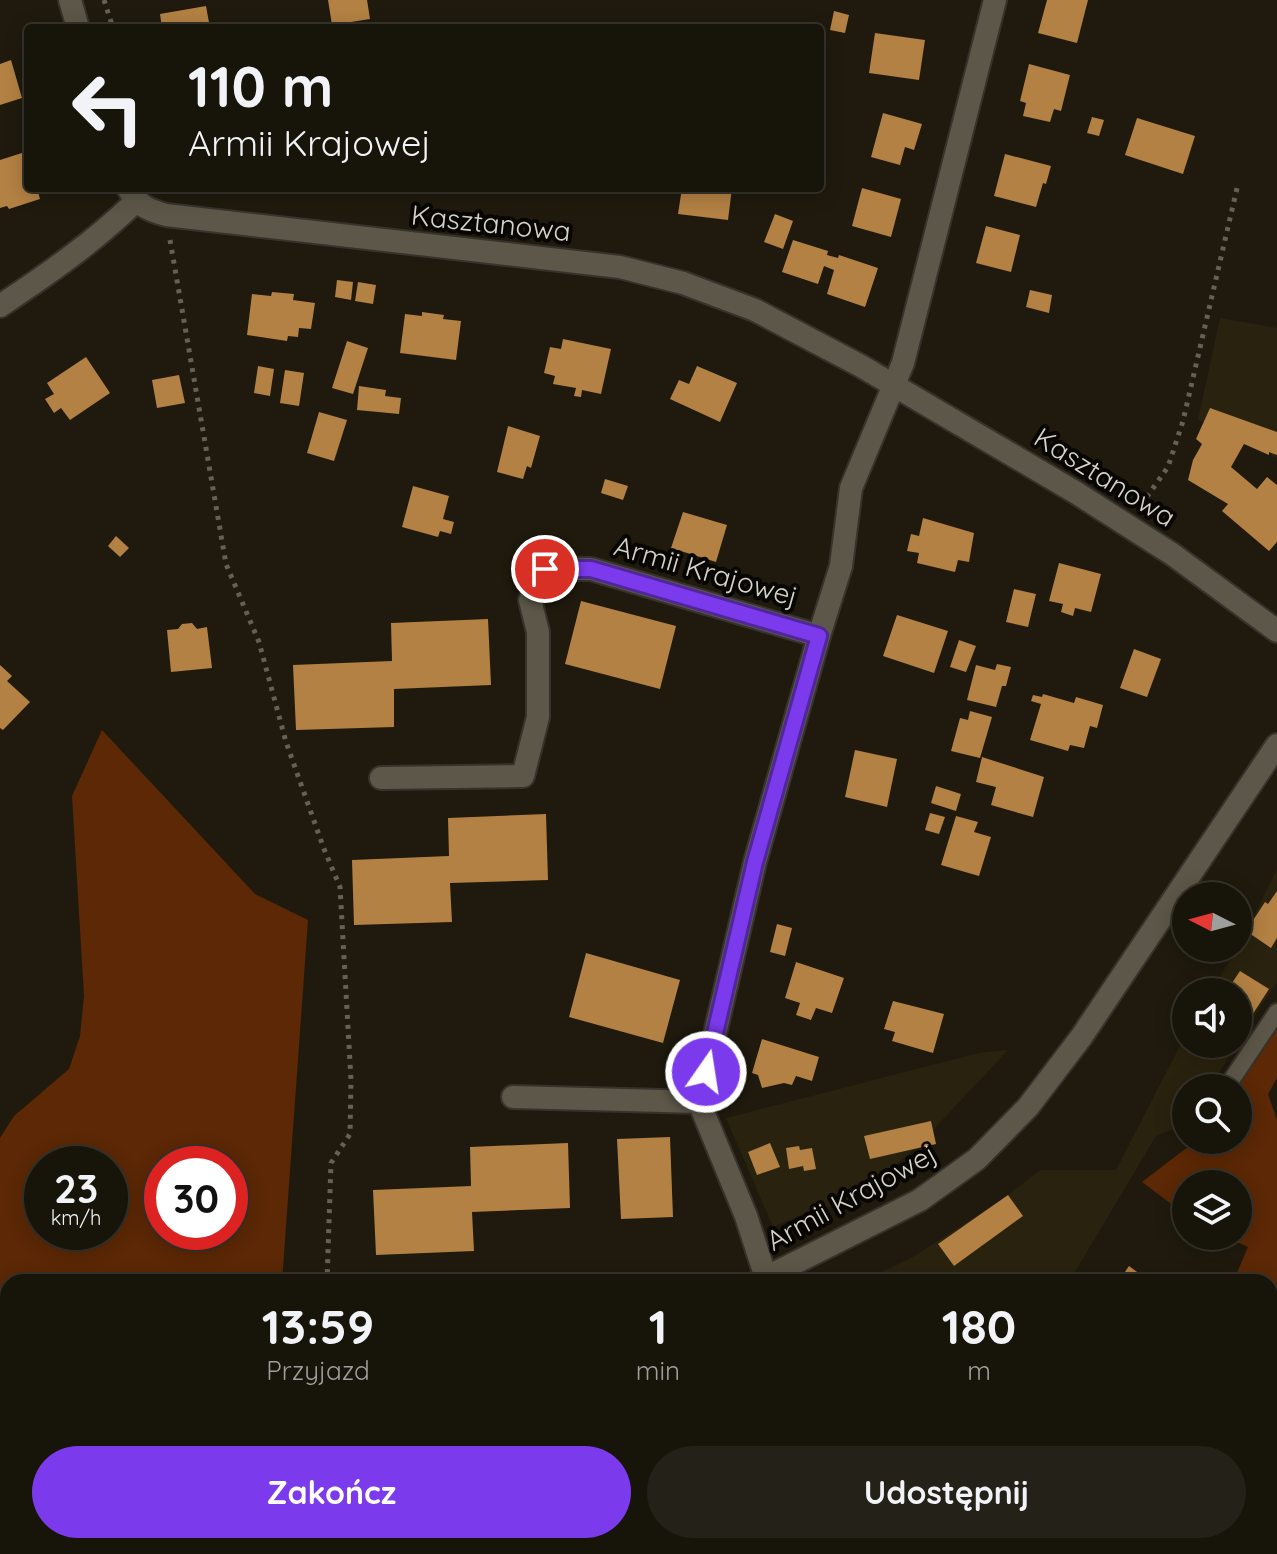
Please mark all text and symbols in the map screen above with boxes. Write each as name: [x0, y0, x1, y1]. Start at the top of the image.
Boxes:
text: 110 m: [188, 51, 333, 121]
icon: left: [56, 56, 160, 160]
text: Armii Krajowej: [188, 120, 431, 165]
street label: Kasztanowa: [410, 197, 572, 248]
street label: Kasztanowa: [1028, 419, 1182, 534]
street label: Armii Krajowej: [610, 528, 802, 613]
pin: [511, 535, 579, 603]
icon: arrive: [523, 547, 567, 591]
north arrow: [1172, 882, 1252, 962]
map controls: [1172, 882, 1252, 1250]
button: sound: [1172, 978, 1252, 1058]
position arrow: [664, 1030, 748, 1114]
button: search: [1172, 1074, 1252, 1154]
street label: Armii Krajowej: [760, 1135, 942, 1258]
speed limit sign: 30: [144, 1146, 248, 1250]
text: 23: [54, 1163, 98, 1213]
button: layers: [1172, 1170, 1252, 1250]
text: km/h: [51, 1205, 101, 1230]
text: 13:59: [262, 1296, 374, 1356]
text: 1: [649, 1296, 667, 1356]
text: 180: [942, 1296, 1016, 1356]
text: Przyjazd: [266, 1354, 370, 1387]
text: min: [636, 1354, 680, 1387]
text: m: [967, 1354, 991, 1387]
button: Zakończ: [32, 1446, 631, 1538]
button: Udostępnij: [647, 1446, 1246, 1538]

